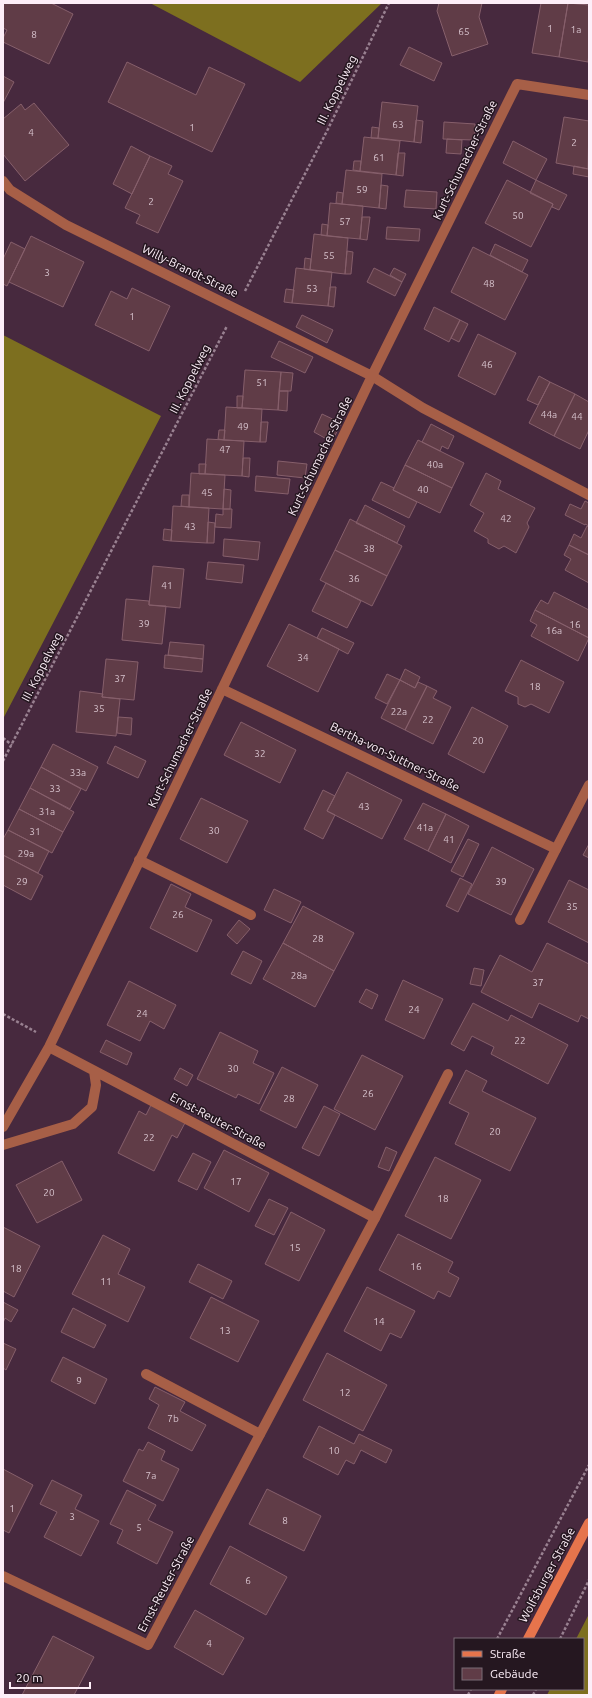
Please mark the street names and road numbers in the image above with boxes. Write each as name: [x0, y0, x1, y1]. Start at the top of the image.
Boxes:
street label: III. Koppelweg: [314, 53, 359, 127]
street label: Kurt-Schumacher-Straße: [430, 98, 499, 222]
street label: Willy-Brandt-Straße: [140, 242, 240, 299]
street label: III. Koppelweg: [167, 342, 213, 415]
street label: Kurt-Schumacher-Straße: [285, 394, 354, 518]
street label: III. Koppelweg: [19, 630, 65, 703]
street label: Kurt-Schumacher-Straße: [145, 686, 214, 810]
street label: Bertha-von-Suttner-Straße: [328, 719, 462, 794]
street label: Ernst-Reuter-Straße: [168, 1090, 268, 1151]
street label: Wolfsburger Straße: [516, 1525, 577, 1624]
street label: Ernst-Reuter-Straße: [135, 1534, 196, 1634]

